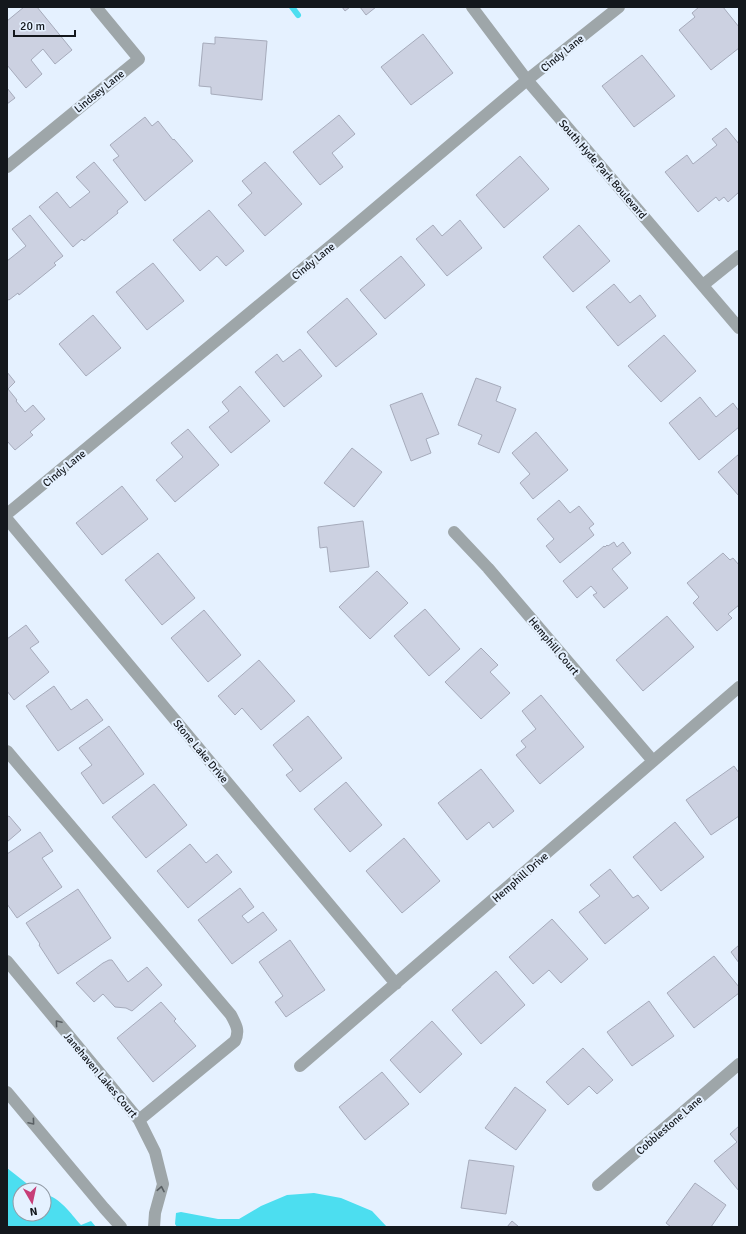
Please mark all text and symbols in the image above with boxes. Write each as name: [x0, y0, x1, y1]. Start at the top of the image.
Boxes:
scale bar: [14, 12, 75, 38]
text: 20 m: [20, 19, 45, 34]
street label: Cindy Lane: [538, 32, 587, 75]
street label: Lindsey Lane: [72, 67, 127, 116]
street label: South Hyde Park Boulevard: [556, 117, 649, 222]
street label: Cindy Lane: [289, 240, 338, 283]
street label: Cindy Lane: [40, 447, 89, 490]
street label: Hemphill Court: [526, 615, 582, 678]
street label: Stone Lake Drive: [170, 717, 231, 786]
street label: Hemphill Drive: [490, 850, 551, 905]
one-way arrow: [56, 1020, 63, 1027]
street label: Janehaven Lakes Court: [61, 1030, 140, 1121]
street label: Cobblestone Lane: [634, 1093, 705, 1158]
one-way arrow: [28, 1118, 35, 1125]
north arrow: [12, 1182, 52, 1222]
one-way arrow: [156, 1186, 165, 1192]
text: N: [29, 1204, 38, 1218]

